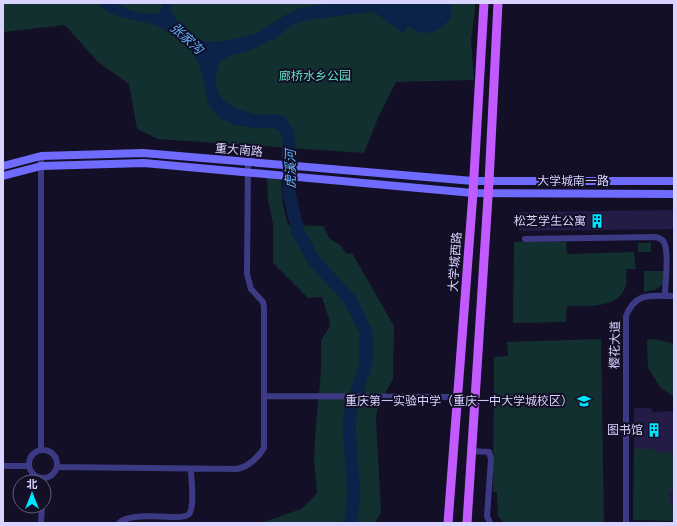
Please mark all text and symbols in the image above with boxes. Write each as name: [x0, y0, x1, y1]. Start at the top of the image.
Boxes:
water label: 张家沟: [166, 20, 208, 59]
park label: 廊桥水乡公园: [279, 69, 351, 84]
street label: 重大南路: [214, 141, 264, 160]
water label: 虎溪河: [283, 147, 299, 189]
street label: 大学城南一路: [537, 174, 609, 189]
building icon: 松芝学生公寓: [589, 213, 605, 229]
place label: 松芝学生公寓: [514, 214, 586, 229]
street label: 大学城西路: [446, 232, 465, 292]
street label: 樱花大道: [608, 321, 623, 369]
school or university icon: 重庆第一实验中学（重庆一中大学城校区）: [576, 393, 592, 409]
place label: 重庆第一实验中学（重庆一中大学城校区）: [345, 394, 573, 409]
building icon: 图书馆: [646, 422, 662, 438]
place label: 图书馆: [607, 423, 643, 438]
north arrow: [12, 474, 52, 514]
text: 北: [27, 478, 38, 491]

